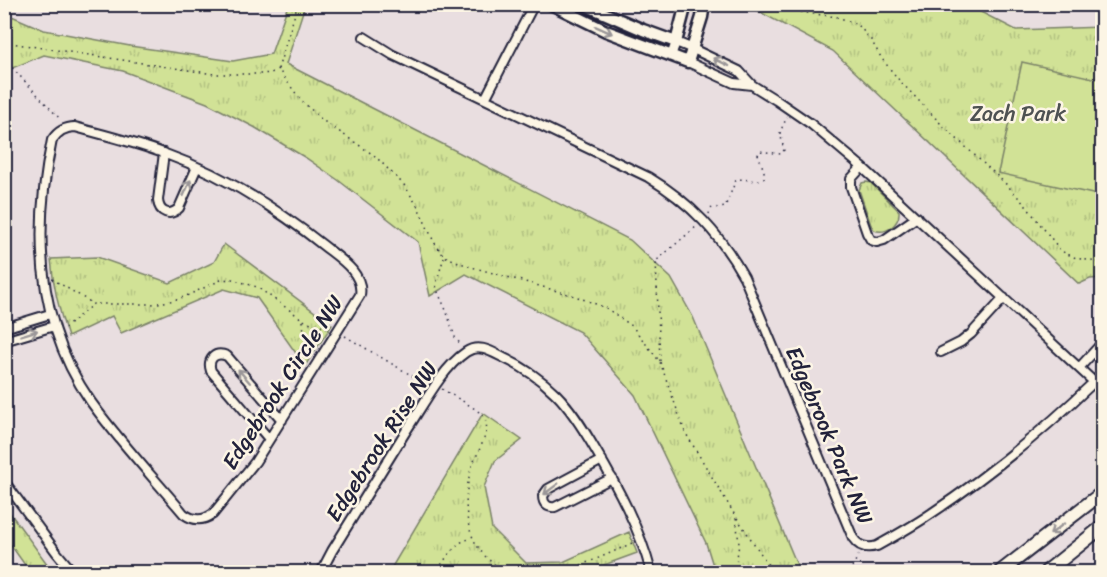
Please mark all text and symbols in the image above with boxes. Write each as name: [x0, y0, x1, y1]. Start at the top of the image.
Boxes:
one-way arrow: [594, 25, 612, 36]
one-way arrow: [712, 56, 730, 67]
park label: Zach Park: [970, 94, 1066, 133]
one-way arrow: [182, 180, 194, 198]
street label: Edgebrook Circle NW: [211, 286, 354, 478]
one-way arrow: [19, 327, 38, 338]
street label: Edgebrook Park NW: [774, 340, 885, 531]
street label: Edgebrook Rise NW: [315, 353, 448, 529]
one-way arrow: [237, 369, 251, 384]
one-way arrow: [544, 483, 560, 495]
one-way arrow: [1049, 523, 1065, 536]

